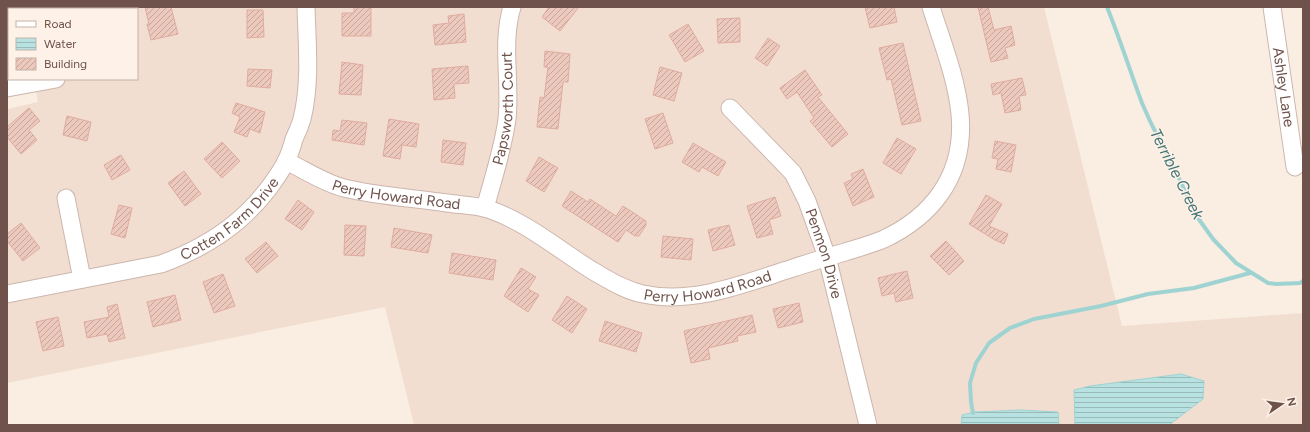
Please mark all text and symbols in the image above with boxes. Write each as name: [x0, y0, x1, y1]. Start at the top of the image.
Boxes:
legend: [8, 8, 138, 80]
text: Road: [44, 17, 72, 31]
text: Water: [44, 37, 76, 51]
street label: Ashley Lane: [1269, 46, 1298, 128]
street label: Papsworth Court: [489, 51, 517, 167]
text: Building: [44, 57, 87, 71]
water label: Terrible Creek: [1146, 126, 1209, 224]
street label: Cotten Farm Drive: [177, 174, 283, 264]
street label: Perry Howard Road: [330, 176, 461, 214]
street label: Penmon Drive: [801, 206, 846, 300]
street label: Perry Howard Road: [642, 267, 774, 306]
north arrow: [1262, 384, 1302, 424]
text: N: [1284, 396, 1299, 407]

